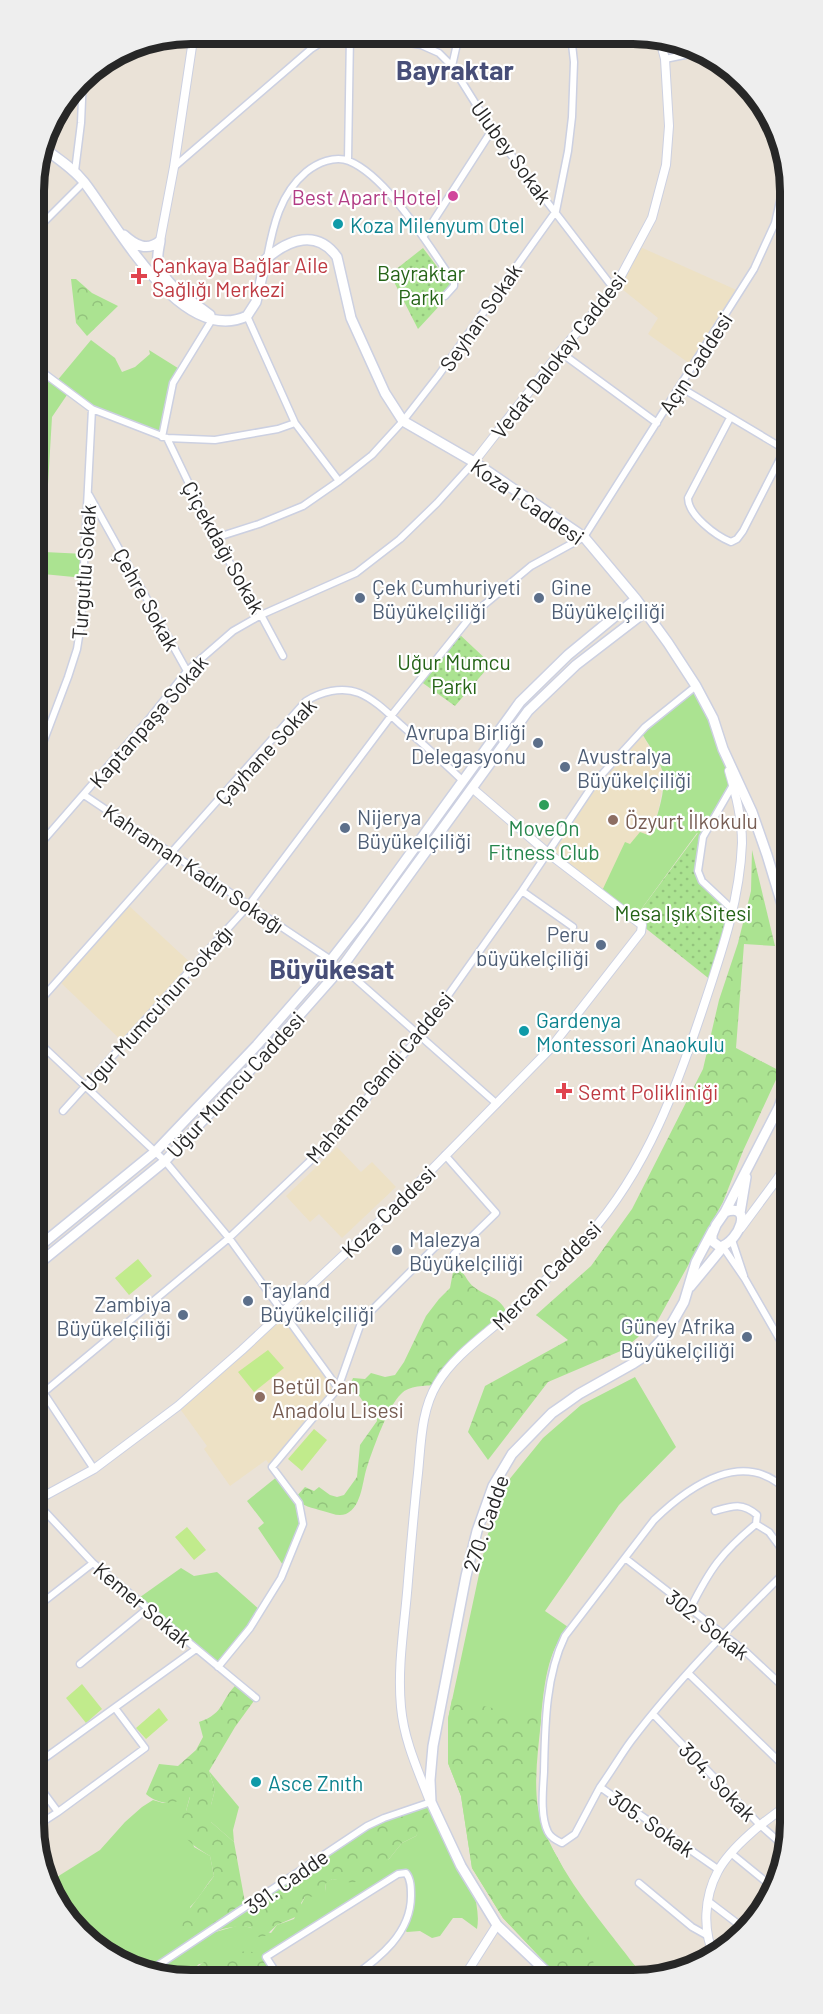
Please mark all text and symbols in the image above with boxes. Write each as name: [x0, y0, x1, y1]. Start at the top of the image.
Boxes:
district label: Bayraktar: [396, 53, 515, 85]
street label: Ulubey Sokak: [466, 96, 558, 208]
place label: Best Apart Hotel: [292, 184, 441, 209]
marker: Best Apart Hotel: [446, 189, 460, 203]
place label: Koza Milenyum Otel: [350, 212, 525, 237]
marker: Koza Milenyum Otel: [331, 217, 345, 231]
place label: Çankaya Bağlar Aile Sağlığı Merkezi: [152, 252, 328, 301]
street label: Seyhan Sokak: [434, 258, 526, 376]
park label: Bayraktar Parkı: [377, 260, 465, 309]
marker: Çankaya Bağlar Aile Sağlığı Merkezi: [130, 267, 148, 285]
street label: Vedat Dalokay Caddesi: [485, 267, 631, 443]
street label: Açın Caddesi: [653, 308, 737, 418]
street label: Koza 1 Caddesi: [467, 453, 589, 549]
street label: Çiçekdağı Sokak: [177, 476, 271, 618]
street label: Turgutlu Sokak: [66, 504, 100, 640]
street label: Çehre Sokak: [109, 543, 185, 655]
place label: Çek Cumhuriyeti Büyükelçiliği: [372, 574, 521, 623]
place label: Gine Büyükelçiliği: [551, 574, 665, 623]
marker: Çek Cumhuriyeti Büyükelçiliği: [353, 591, 367, 605]
marker: Gine Büyükelçiliği: [532, 591, 546, 605]
park label: Uğur Mumcu Parkı: [397, 649, 511, 698]
street label: Kaptanpaşa Sokak: [84, 650, 212, 792]
street label: Çayhane Sokak: [209, 692, 321, 810]
place label: Avrupa Birliği Delegasyonu: [406, 719, 526, 768]
marker: Avrupa Birliği Delegasyonu: [531, 736, 545, 750]
place label: Avustralya Büyükelçiliği: [577, 743, 691, 792]
marker: Avustralya Büyükelçiliği: [558, 760, 572, 774]
street label: Kahraman Kadın Sokağı: [99, 798, 289, 938]
marker: MoveOn Fitness Club: [537, 798, 551, 812]
place label: Nijerya Büyükelçiliği: [357, 804, 471, 853]
place label: Özyurt İlkokulu: [625, 808, 758, 833]
marker: Özyurt İlkokulu: [606, 813, 620, 827]
place label: MoveOn Fitness Club: [488, 815, 600, 864]
marker: Nijerya Büyükelçiliği: [338, 821, 352, 835]
park label: Mesa Işık Sitesi: [614, 900, 752, 925]
street label: Ugur Mumcu'nun Sokağı: [75, 920, 237, 1096]
place label: Peru büyükelçiliği: [476, 921, 589, 970]
marker: Peru büyükelçiliği: [594, 938, 608, 952]
district label: Büyükesat: [269, 952, 395, 984]
street label: Mahatma Gandi Caddesi: [300, 986, 458, 1168]
street label: Uğur Mumcu Caddesi: [161, 1006, 309, 1162]
place label: Gardenya Montessori Anaokulu: [536, 1007, 725, 1056]
marker: Gardenya Montessori Anaokulu: [517, 1024, 531, 1038]
place label: Semt Polikliniği: [578, 1079, 718, 1104]
marker: Semt Polikliniği: [555, 1082, 573, 1100]
street label: Koza Caddesi: [336, 1160, 440, 1262]
street label: Mercan Caddesi: [486, 1215, 606, 1335]
place label: Malezya Büyükelçiliği: [409, 1226, 523, 1275]
marker: Malezya Büyükelçiliği: [390, 1243, 404, 1257]
place label: Tayland Büyükelçiliği: [260, 1277, 374, 1326]
place label: Zambiya Büyükelçiliği: [57, 1291, 171, 1340]
marker: Tayland Büyükelçiliği: [241, 1294, 255, 1308]
marker: Zambiya Büyükelçiliği: [176, 1308, 190, 1322]
place label: Güney Afrika Büyükelçiliği: [621, 1313, 735, 1362]
marker: Güney Afrika Büyükelçiliği: [740, 1330, 754, 1344]
place label: Betül Can Anadolu Lisesi: [272, 1373, 404, 1422]
marker: Betül Can Anadolu Lisesi: [253, 1390, 267, 1404]
street label: 270. Cadde: [457, 1471, 513, 1575]
street label: Kemer Sokak: [89, 1556, 197, 1652]
street label: 302. Sokak: [661, 1584, 755, 1664]
street label: 304. Sokak: [674, 1736, 762, 1826]
place label: Asce Znıth: [268, 1770, 363, 1795]
marker: Asce Znıth: [249, 1775, 263, 1789]
street label: 305. Sokak: [604, 1784, 700, 1862]
street label: 391. Cadde: [239, 1843, 333, 1919]

